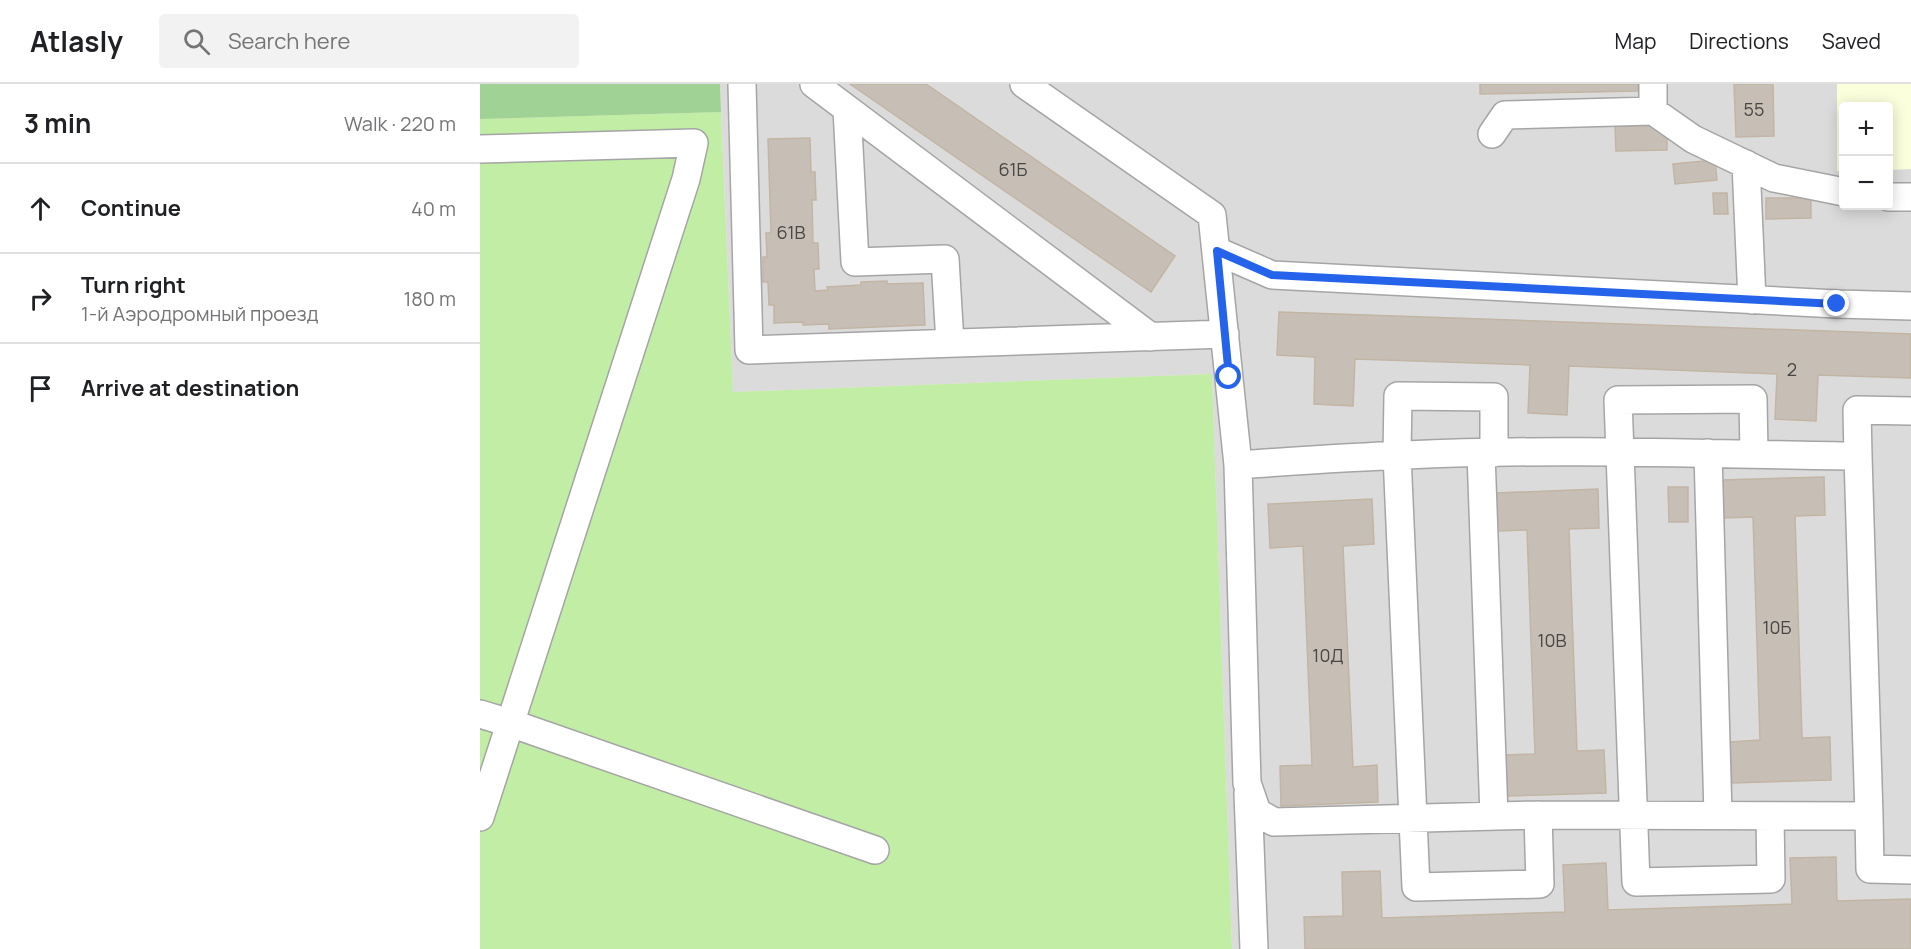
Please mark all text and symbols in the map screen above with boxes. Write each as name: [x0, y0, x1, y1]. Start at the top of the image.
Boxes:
search box: [159, 14, 579, 68]
text: Atlasly: [30, 22, 123, 60]
icon: search: [180, 25, 213, 58]
text: Search here: [228, 26, 350, 56]
text: Map: [1615, 27, 1656, 55]
text: Directions: [1689, 27, 1789, 55]
text: Saved: [1822, 27, 1881, 55]
house number: 55: [1744, 97, 1764, 121]
map controls: [1839, 102, 1893, 210]
button: +: [1839, 102, 1893, 156]
text: 3 min: [24, 105, 91, 141]
text: Walk · 220 m: [344, 110, 456, 137]
button: −: [1839, 156, 1893, 210]
house number: 61Б: [999, 157, 1028, 181]
icon: ahead: [24, 192, 57, 225]
text: Continue: [81, 193, 181, 223]
text: 40 m: [411, 195, 456, 222]
house number: 61В: [777, 220, 805, 244]
text: Turn right: [81, 270, 186, 300]
icon: right: [24, 282, 57, 315]
text: 180 m: [403, 285, 456, 312]
route end: [1823, 290, 1849, 316]
text: 1-й Аэродромный проезд: [81, 300, 319, 327]
house number: 2: [1787, 357, 1797, 381]
route start: [1215, 363, 1241, 389]
icon: arrive: [24, 372, 57, 405]
text: Arrive at destination: [81, 373, 299, 403]
house number: 10Б: [1763, 615, 1792, 639]
house number: 10В: [1537, 628, 1567, 652]
house number: 10Д: [1312, 643, 1344, 667]

